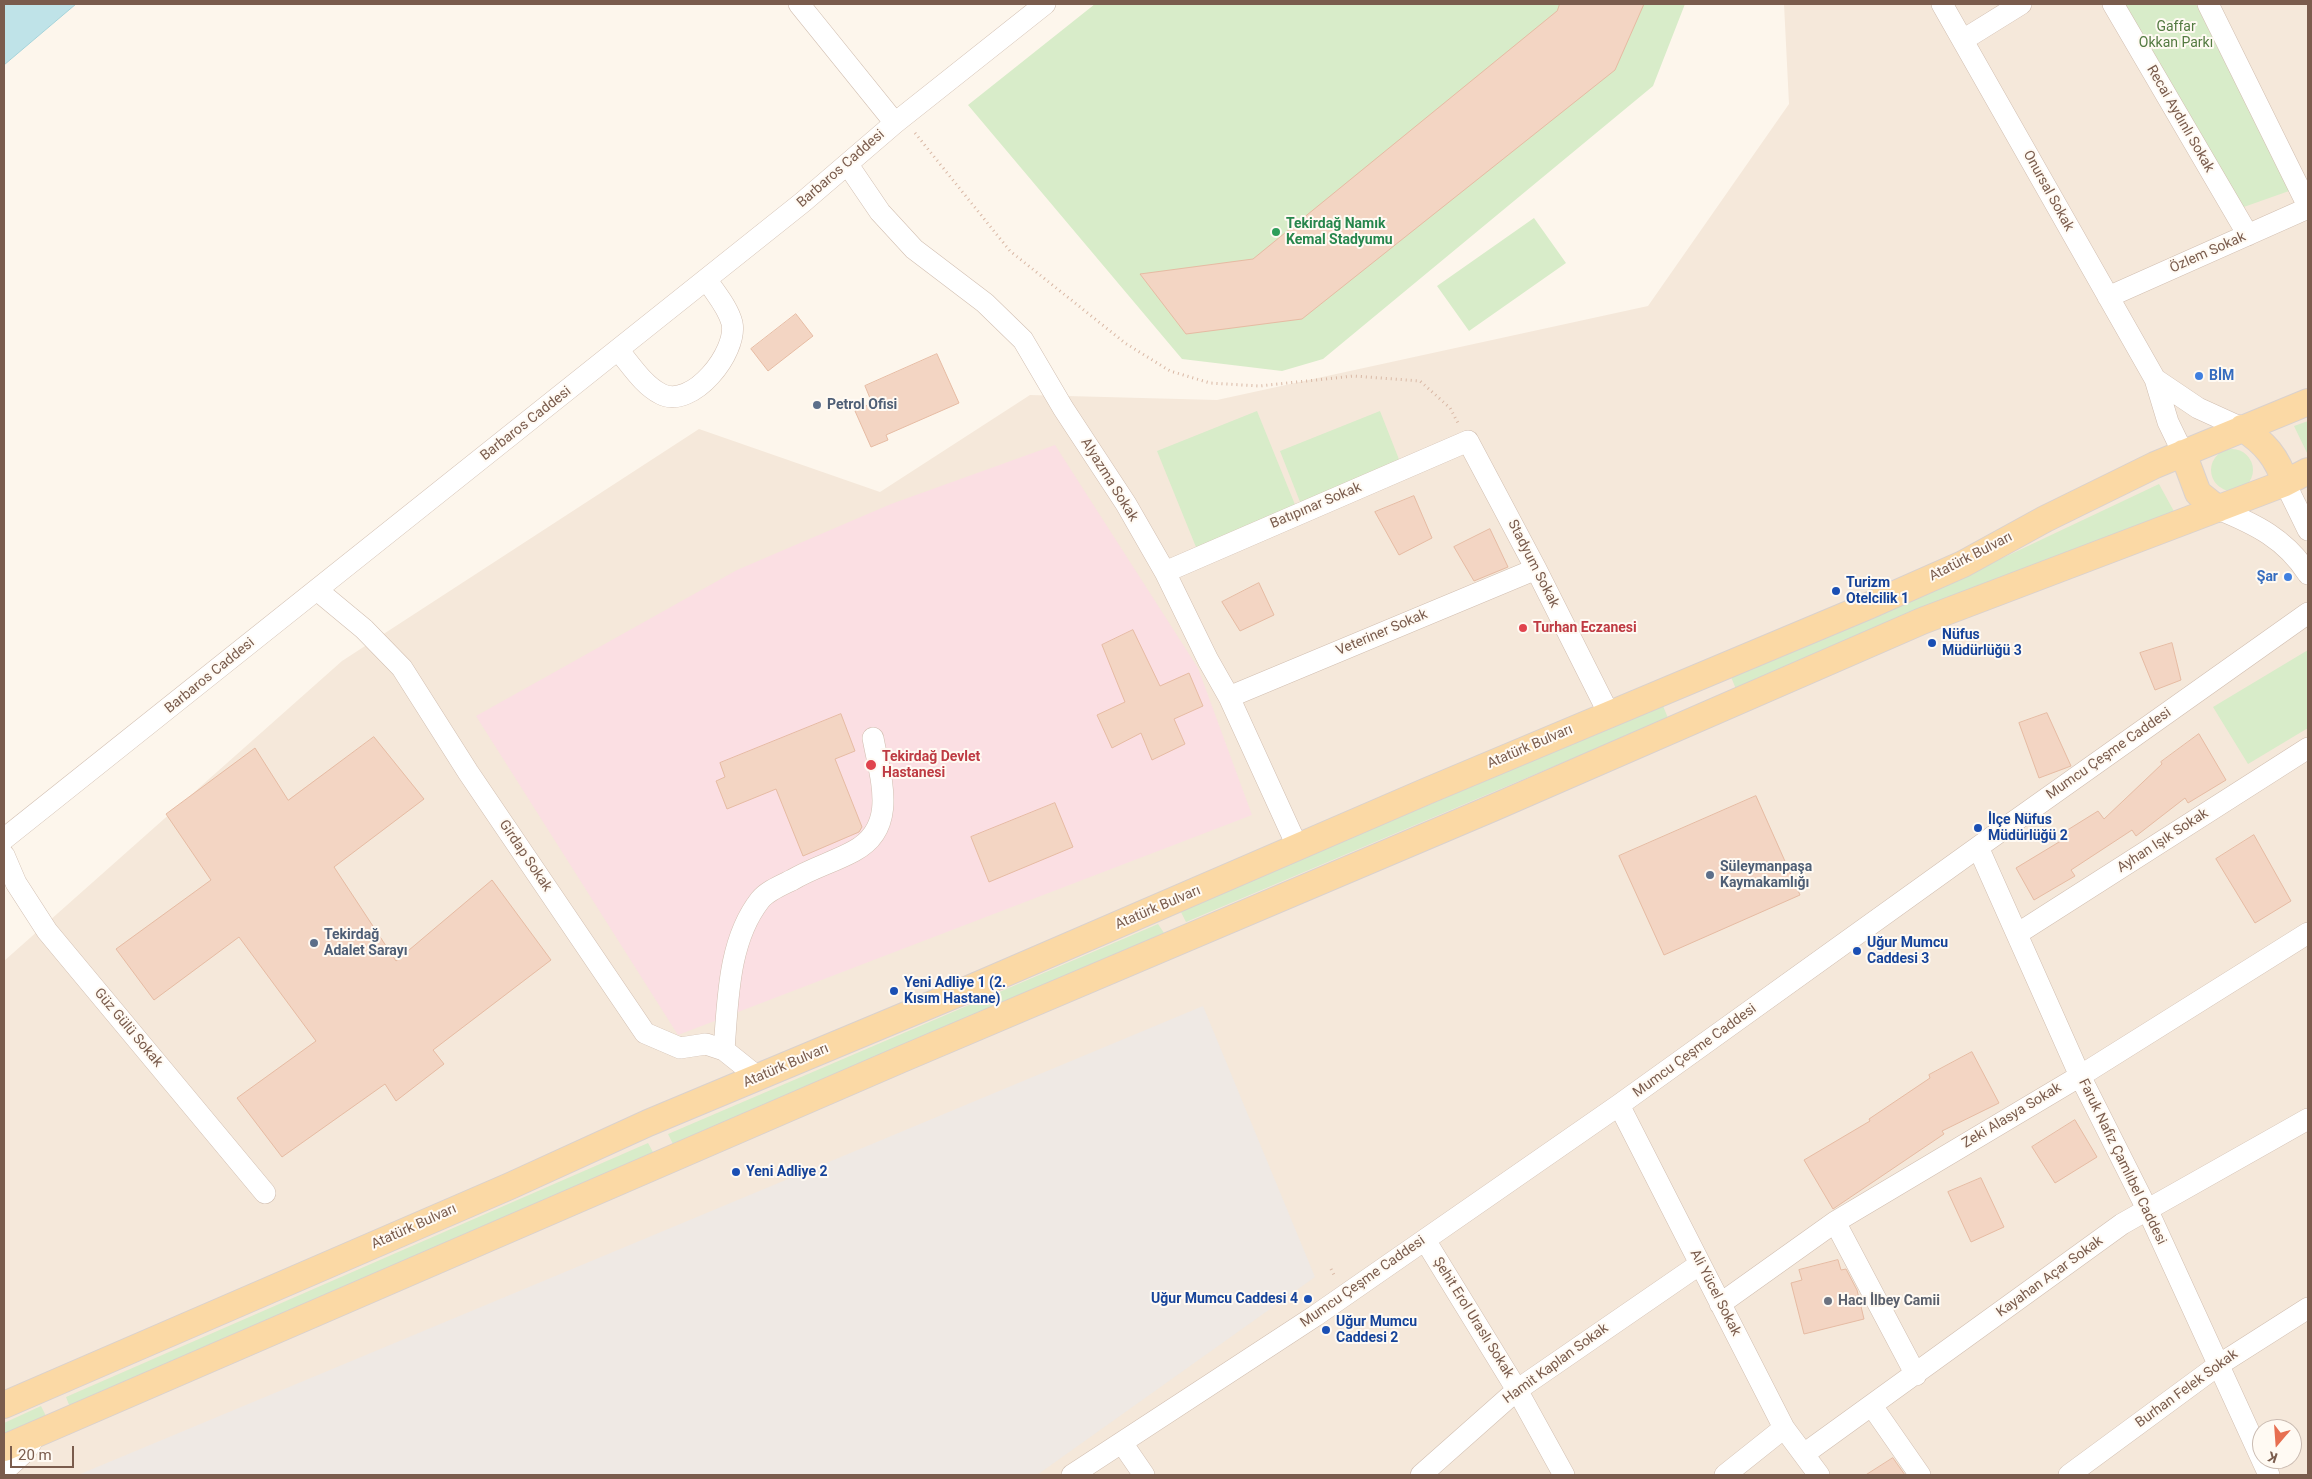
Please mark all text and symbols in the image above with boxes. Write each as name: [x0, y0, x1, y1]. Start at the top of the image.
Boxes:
park label: Gaffar Okkan Parkı: [2139, 19, 2213, 52]
street label: Recai Aydınlı Sokak: [2143, 63, 2217, 175]
street label: Barbaros Caddesi: [794, 126, 888, 212]
street label: Onursal Sokak: [2019, 148, 2077, 234]
place label: Tekirdağ Namık Kemal Stadyumu: [1286, 216, 1393, 248]
marker: Tekirdağ Namık Kemal Stadyumu: [1270, 226, 1282, 238]
street label: Özlem Sokak: [2167, 229, 2249, 277]
place label: BİM: [2209, 368, 2234, 384]
marker: BİM: [2193, 370, 2205, 382]
street label: Barbaros Caddesi: [477, 383, 575, 465]
place label: Petrol Ofisi: [827, 397, 897, 413]
marker: Petrol Ofisi: [811, 399, 823, 411]
street label: Alyazma Sokak: [1077, 435, 1141, 525]
street label: Batıpınar Sokak: [1268, 479, 1364, 533]
street label: Stadyum Sokak: [1504, 517, 1562, 611]
street label: Atatürk Bulvarı: [1927, 529, 2015, 585]
place label: Şar: [2257, 569, 2278, 585]
marker: Şar: [2282, 571, 2294, 583]
place label: Turizm Otelcilik 1: [1846, 575, 1909, 608]
marker: Turizm Otelcilik 1: [1830, 585, 1842, 597]
street label: Veteriner Sokak: [1334, 606, 1430, 660]
place label: Turhan Eczanesi: [1533, 620, 1637, 636]
marker: Turhan Eczanesi: [1517, 622, 1529, 634]
place label: Nüfus Müdürlüğü 3: [1942, 627, 2022, 660]
street label: Barbaros Caddesi: [162, 635, 258, 717]
marker: Nüfus Müdürlüğü 3: [1926, 637, 1938, 649]
street label: Mumcu Çeşme Caddesi: [2043, 705, 2175, 803]
street label: Atatürk Bulvarı: [1485, 721, 1575, 773]
place label: Tekirdağ Devlet Hastanesi: [882, 749, 980, 782]
marker: Tekirdağ Devlet Hastanesi: [864, 758, 878, 772]
street label: Ayhan Işık Sokak: [2114, 805, 2212, 877]
place label: İlçe Nüfus Müdürlüğü 2: [1988, 812, 2068, 844]
street label: Girdap Sokak: [495, 817, 555, 895]
marker: İlçe Nüfus Müdürlüğü 2: [1972, 822, 1984, 834]
place label: Süleymanpaşa Kaymakamlığı: [1720, 859, 1812, 892]
marker: Süleymanpaşa Kaymakamlığı: [1704, 869, 1716, 881]
street label: Atatürk Bulvarı: [1113, 882, 1203, 934]
place label: Tekirdağ Adalet Sarayı: [324, 927, 408, 960]
place label: Uğur Mumcu Caddesi 3: [1867, 935, 1948, 968]
marker: Tekirdağ Adalet Sarayı: [308, 937, 320, 949]
marker: Uğur Mumcu Caddesi 3: [1851, 945, 1863, 957]
place label: Yeni Adliye 1 (2. Kısım Hastane): [904, 975, 1006, 1008]
street label: Güz Gülü Sokak: [90, 985, 166, 1071]
marker: Yeni Adliye 1 (2. Kısım Hastane): [888, 985, 900, 997]
street label: Mumcu Çeşme Caddesi: [1630, 1001, 1760, 1101]
street label: Atatürk Bulvarı: [741, 1040, 831, 1092]
street label: Faruk Nafiz Çamlıbel Caddesi: [2074, 1076, 2170, 1248]
street label: Zeki Alasya Sokak: [1959, 1080, 2065, 1152]
place label: Yeni Adliye 2: [746, 1164, 828, 1180]
marker: Yeni Adliye 2: [730, 1166, 742, 1178]
street label: Atatürk Bulvarı: [369, 1201, 459, 1253]
street label: Mumcu Çeşme Caddesi: [1297, 1233, 1429, 1331]
street label: Kayahan Açar Sokak: [1994, 1233, 2106, 1321]
street label: Ali Yücel Sokak: [1686, 1247, 1744, 1339]
street label: Şehit Erol Uraslı Sokak: [1429, 1255, 1517, 1381]
place label: Uğur Mumcu Caddesi 4: [1151, 1291, 1298, 1307]
marker: Uğur Mumcu Caddesi 4: [1302, 1293, 1314, 1305]
place label: Hacı İlbey Camii: [1838, 1293, 1940, 1309]
marker: Hacı İlbey Camii: [1822, 1295, 1834, 1307]
place label: Uğur Mumcu Caddesi 2: [1336, 1314, 1417, 1346]
street label: Hamit Kaplan Sokak: [1500, 1320, 1612, 1408]
marker: Uğur Mumcu Caddesi 2: [1320, 1324, 1332, 1336]
street label: Burhan Felek Sokak: [2133, 1346, 2241, 1432]
north arrow: [2252, 1419, 2302, 1469]
scale bar: [12, 1436, 76, 1468]
text: 20 m: [18, 1446, 52, 1464]
text: K: [2266, 1448, 2279, 1466]

